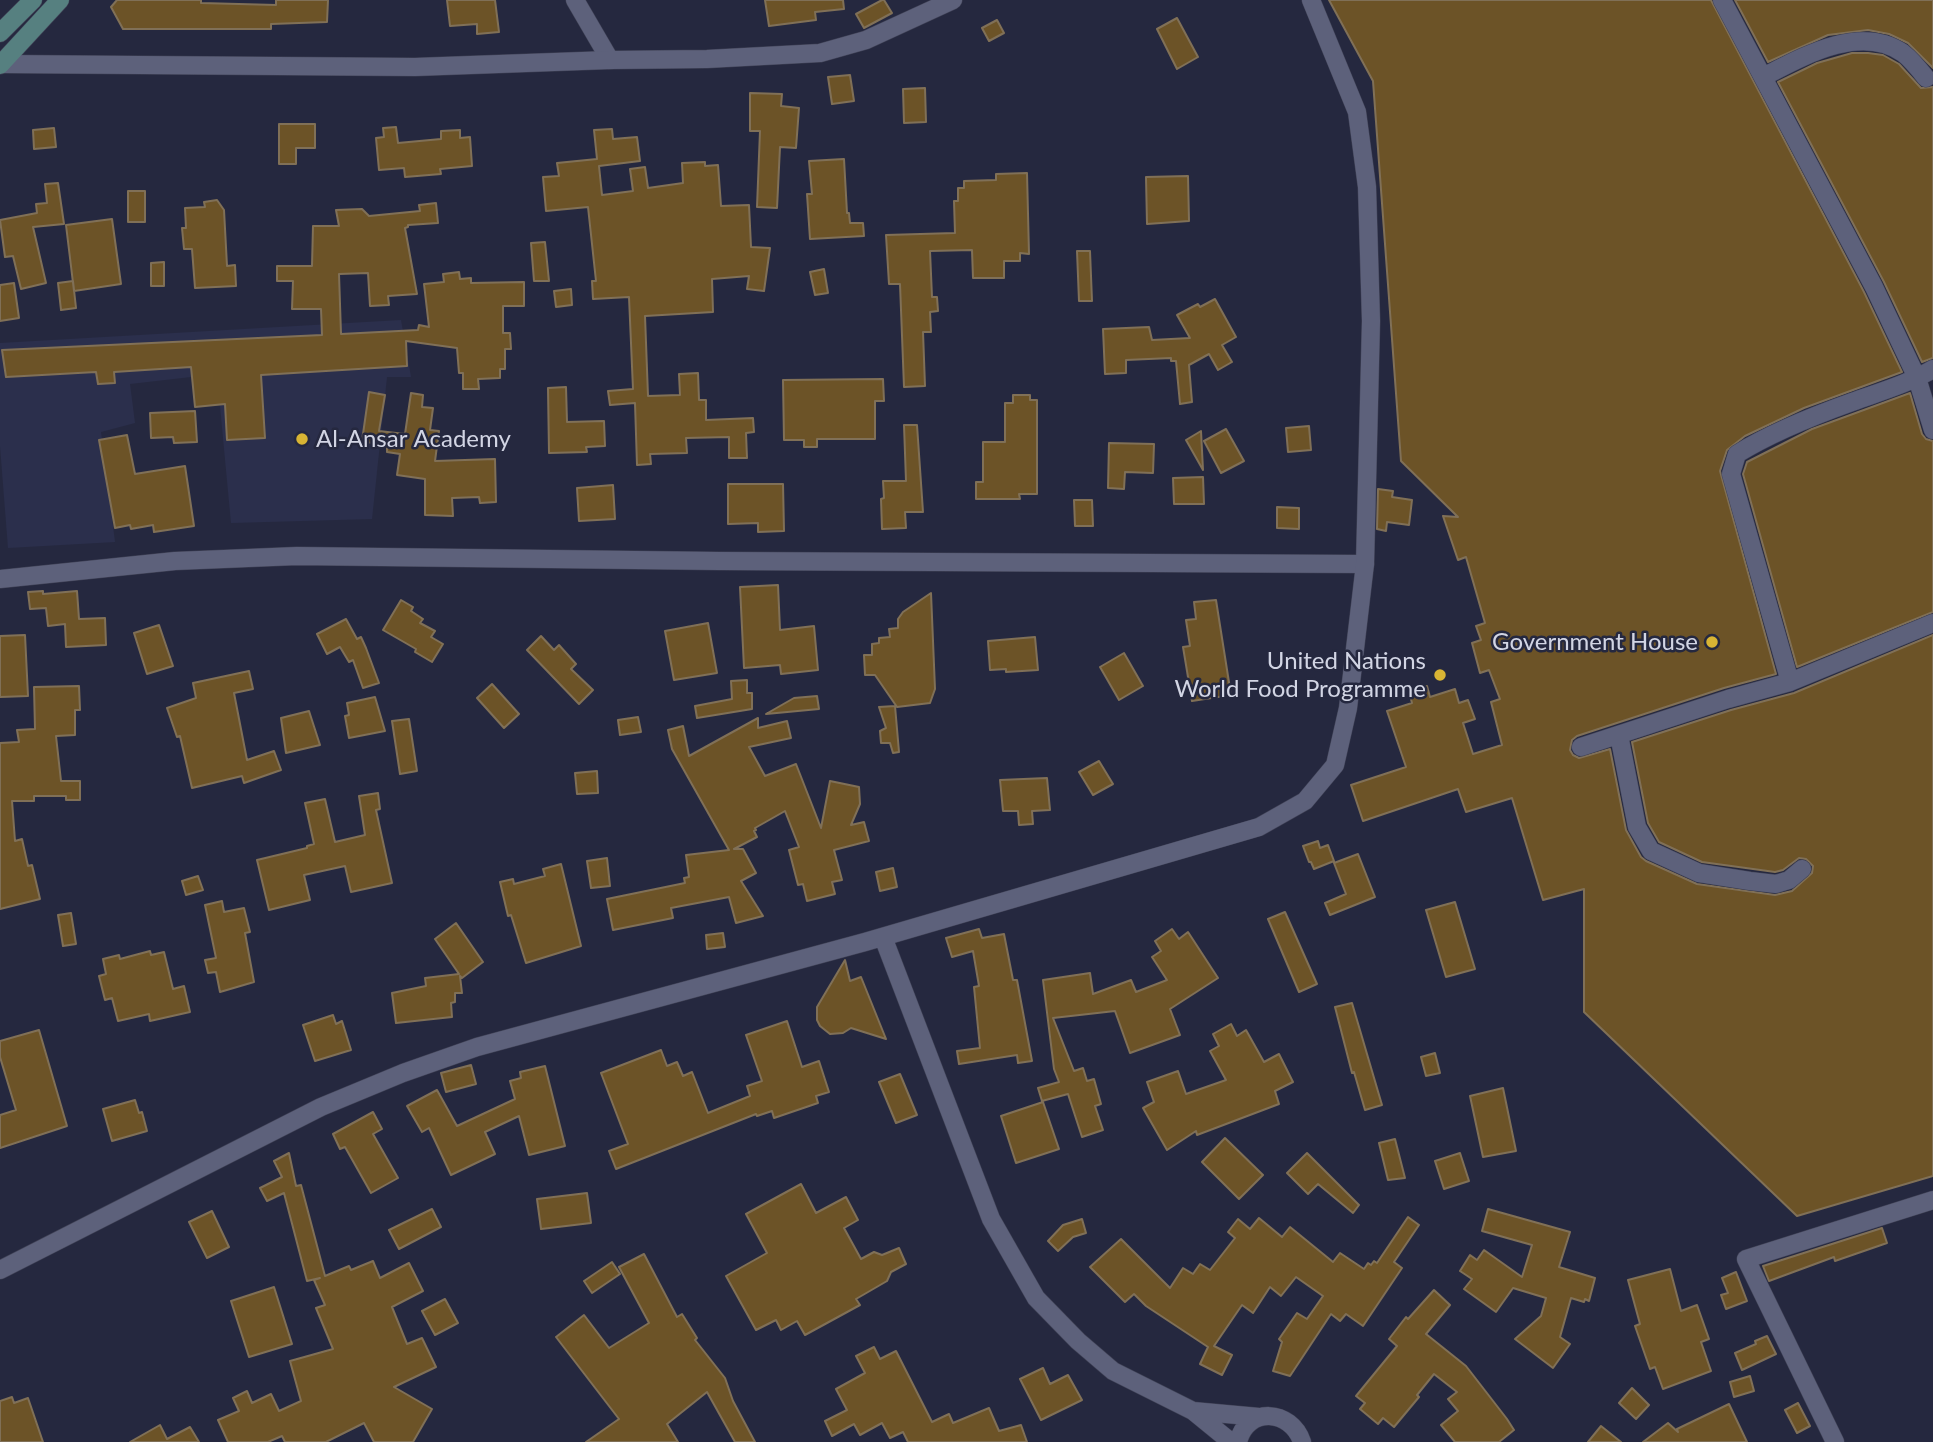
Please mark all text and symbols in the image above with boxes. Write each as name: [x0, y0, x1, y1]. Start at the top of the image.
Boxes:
place label: Al-Ansar Academy: [316, 425, 511, 453]
marker: Al-Ansar Academy: [294, 431, 310, 447]
place label: Government House: [1492, 628, 1698, 656]
marker: Government House: [1704, 634, 1720, 650]
place label: United Nations World Food Programme: [1175, 647, 1426, 703]
marker: United Nations World Food Programme: [1432, 667, 1448, 683]

